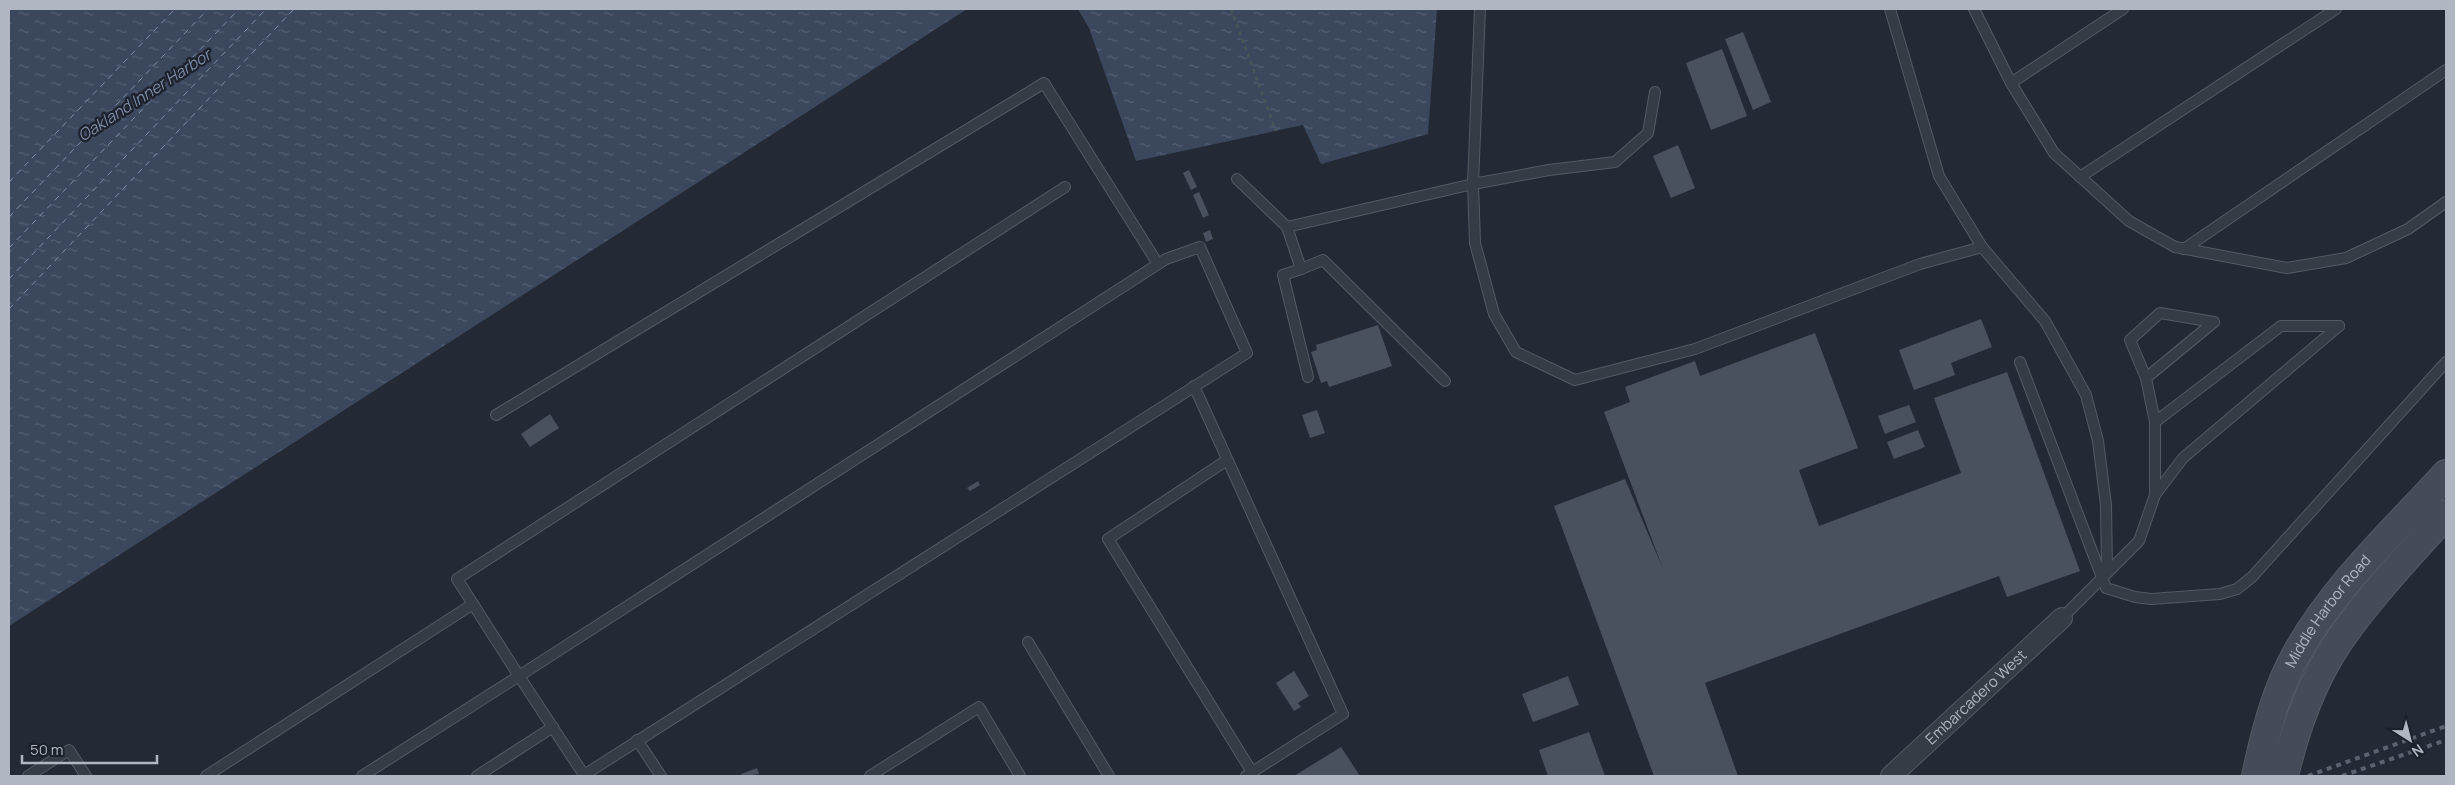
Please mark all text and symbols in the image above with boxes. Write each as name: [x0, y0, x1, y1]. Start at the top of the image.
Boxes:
water label: Oakland Inner Harbor: [73, 42, 217, 146]
street label: Middle Harbor Road: [2280, 550, 2375, 671]
street label: Embarcadero West: [1921, 645, 2031, 749]
north arrow: [2385, 715, 2435, 765]
scale bar: [22, 732, 158, 764]
text: 50 m: [30, 739, 64, 760]
text: N: [2408, 740, 2428, 762]

